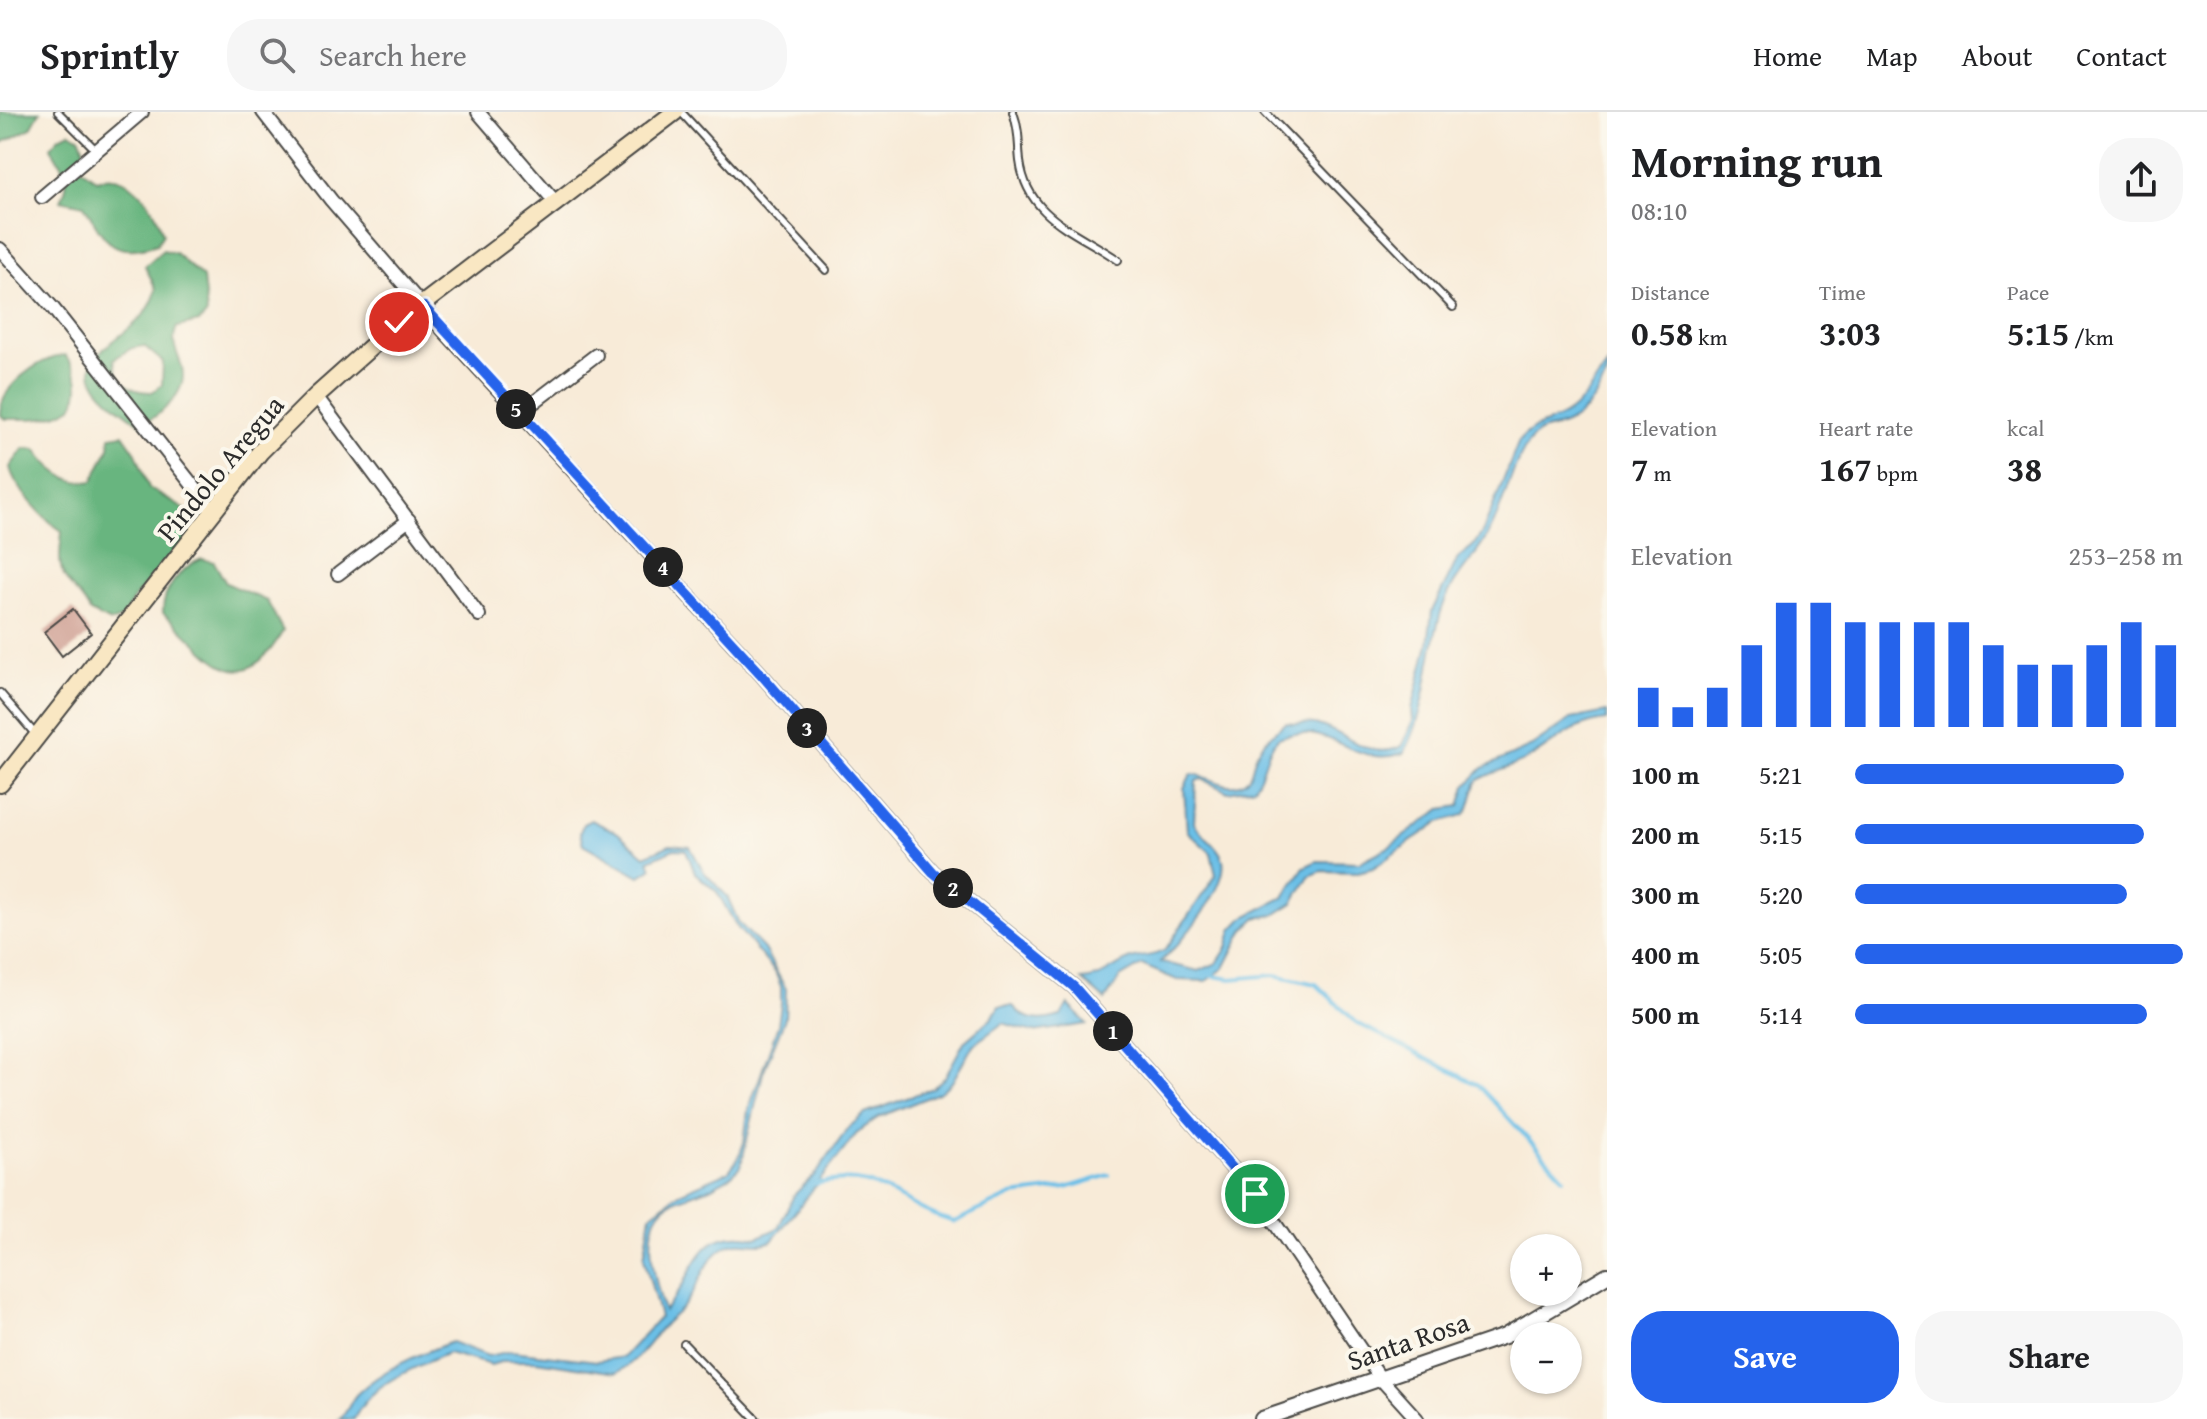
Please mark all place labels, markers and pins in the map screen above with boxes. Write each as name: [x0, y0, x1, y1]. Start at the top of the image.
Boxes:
pin: [365, 288, 433, 356]
pin: 5: [496, 389, 536, 429]
pin: 4: [643, 547, 683, 587]
pin: 3: [787, 708, 827, 748]
pin: 2: [933, 868, 973, 908]
pin: 1: [1093, 1011, 1133, 1051]
pin: [1221, 1160, 1289, 1228]

